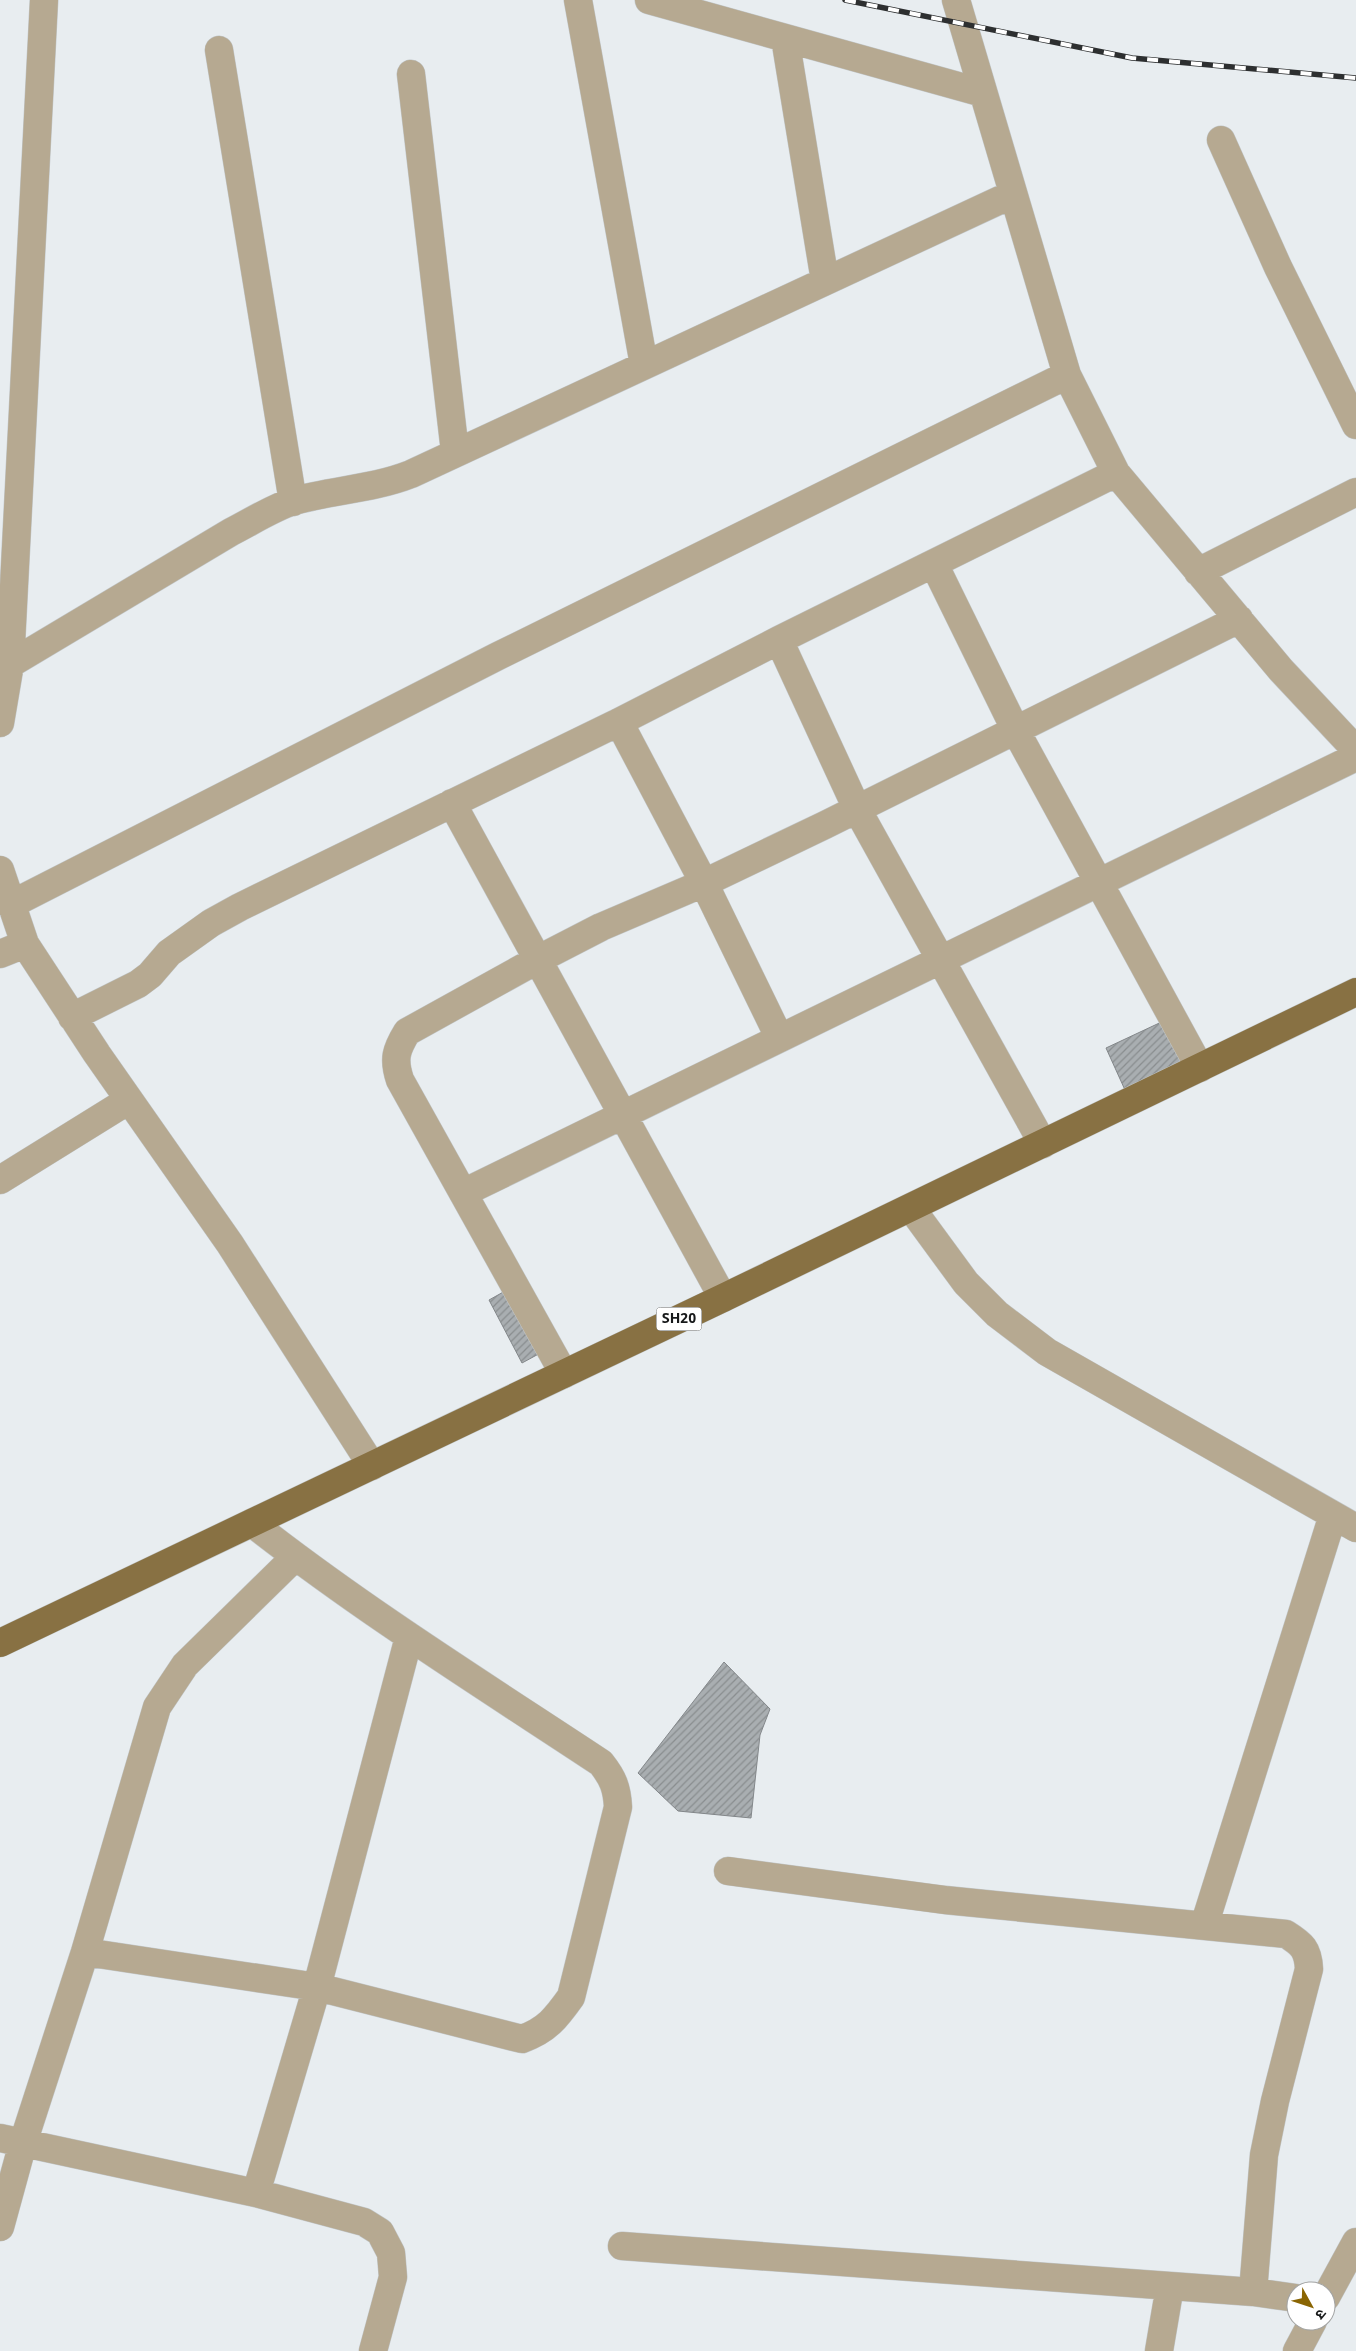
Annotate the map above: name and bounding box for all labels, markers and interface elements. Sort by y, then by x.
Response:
road number: SH20 [656,1308,702,1330]
north arrow [1286,2281,1336,2331]
text: उ [1309,2304,1330,2323]

